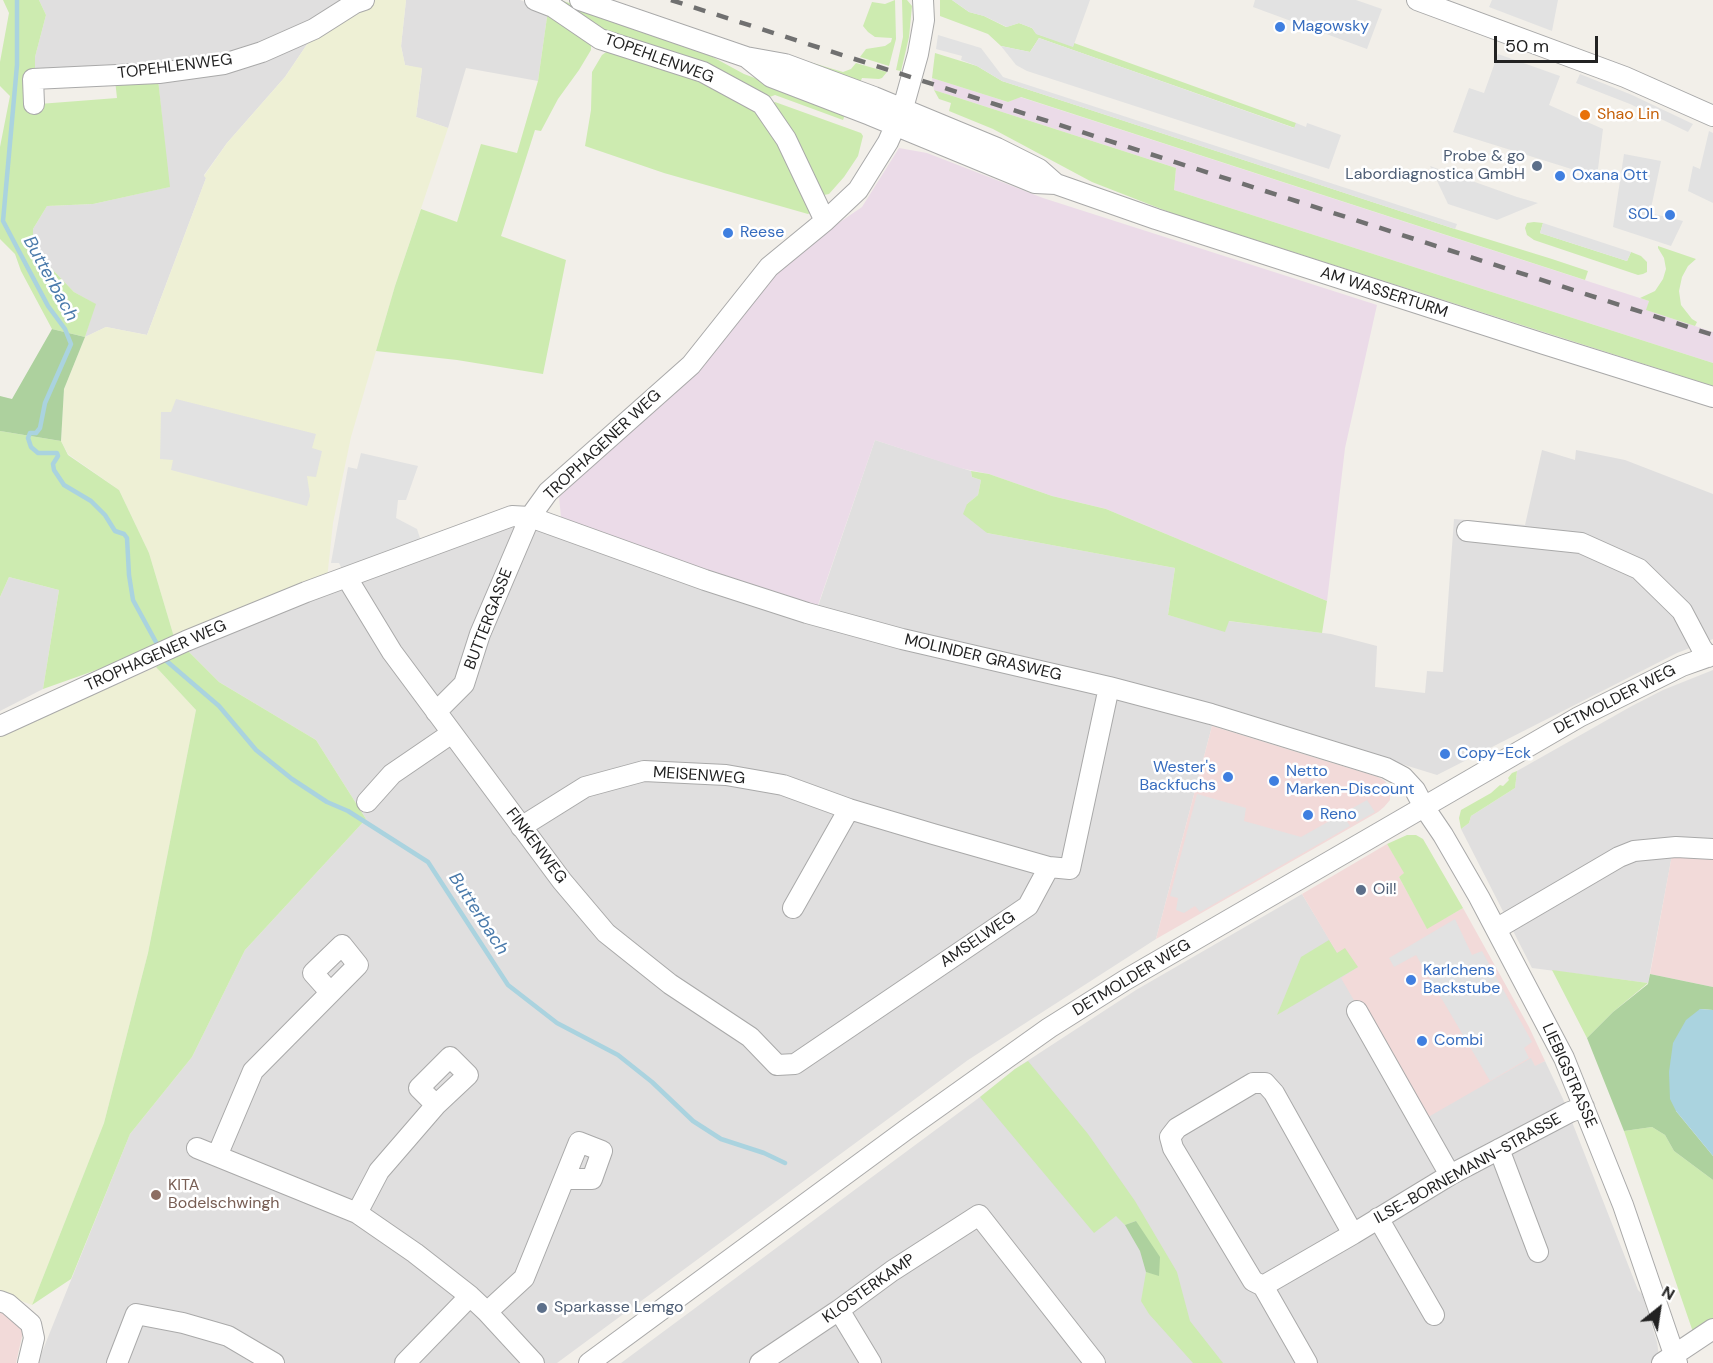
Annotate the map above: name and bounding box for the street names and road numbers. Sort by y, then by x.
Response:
street label: TOPEHLENWEG [602,30,716,88]
street label: TOPEHLENWEG [117,50,233,84]
street label: AM WASSERTURM [1318,263,1450,323]
street label: TROPHAGENER WEG [541,386,665,504]
street label: BUTTERGASSE [461,566,517,672]
street label: TROPHAGENER WEG [82,616,230,696]
street label: MOLINDER GRASWEG [903,631,1063,685]
street label: DETMOLDER WEG [1551,661,1679,739]
street label: MEISENWEG [652,763,746,789]
street label: FINKENWEG [501,805,571,887]
street label: AMSELWEG [937,908,1019,972]
street label: DETMOLDER WEG [1070,935,1194,1021]
street label: LIEBIGSTRASSE [1537,1021,1601,1131]
street label: ILSE-BORNEMANN-STRASSE [1371,1109,1565,1229]
street label: KLOSTERKAMP [819,1250,919,1328]

